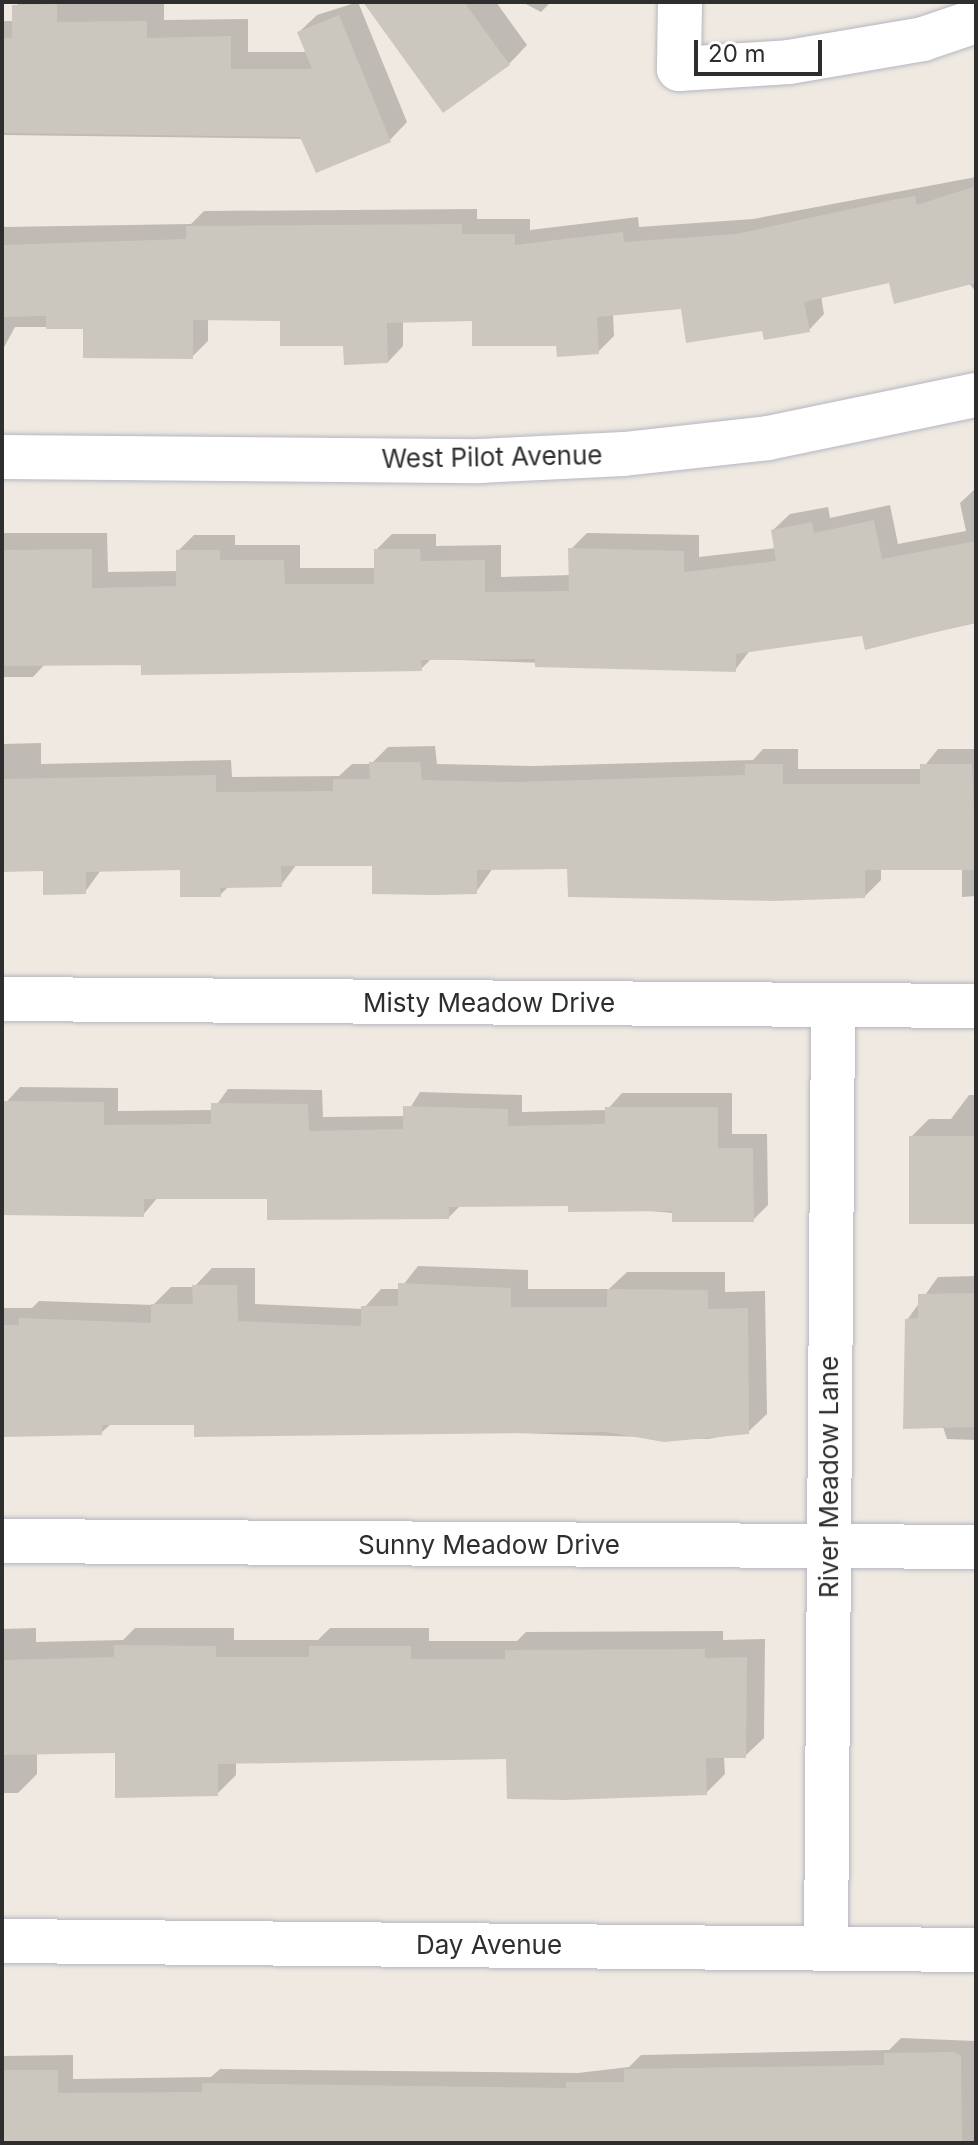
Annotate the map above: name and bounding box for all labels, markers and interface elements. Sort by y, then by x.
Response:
scale bar [698,24,826,74]
text: 20 m [708,39,766,68]
street label: West Pilot Avenue [381,439,603,475]
street label: Misty Meadow Drive [363,987,615,1019]
street label: River Meadow Lane [813,1356,845,1598]
street label: Sunny Meadow Drive [358,1529,620,1561]
street label: Day Avenue [416,1929,562,1961]

